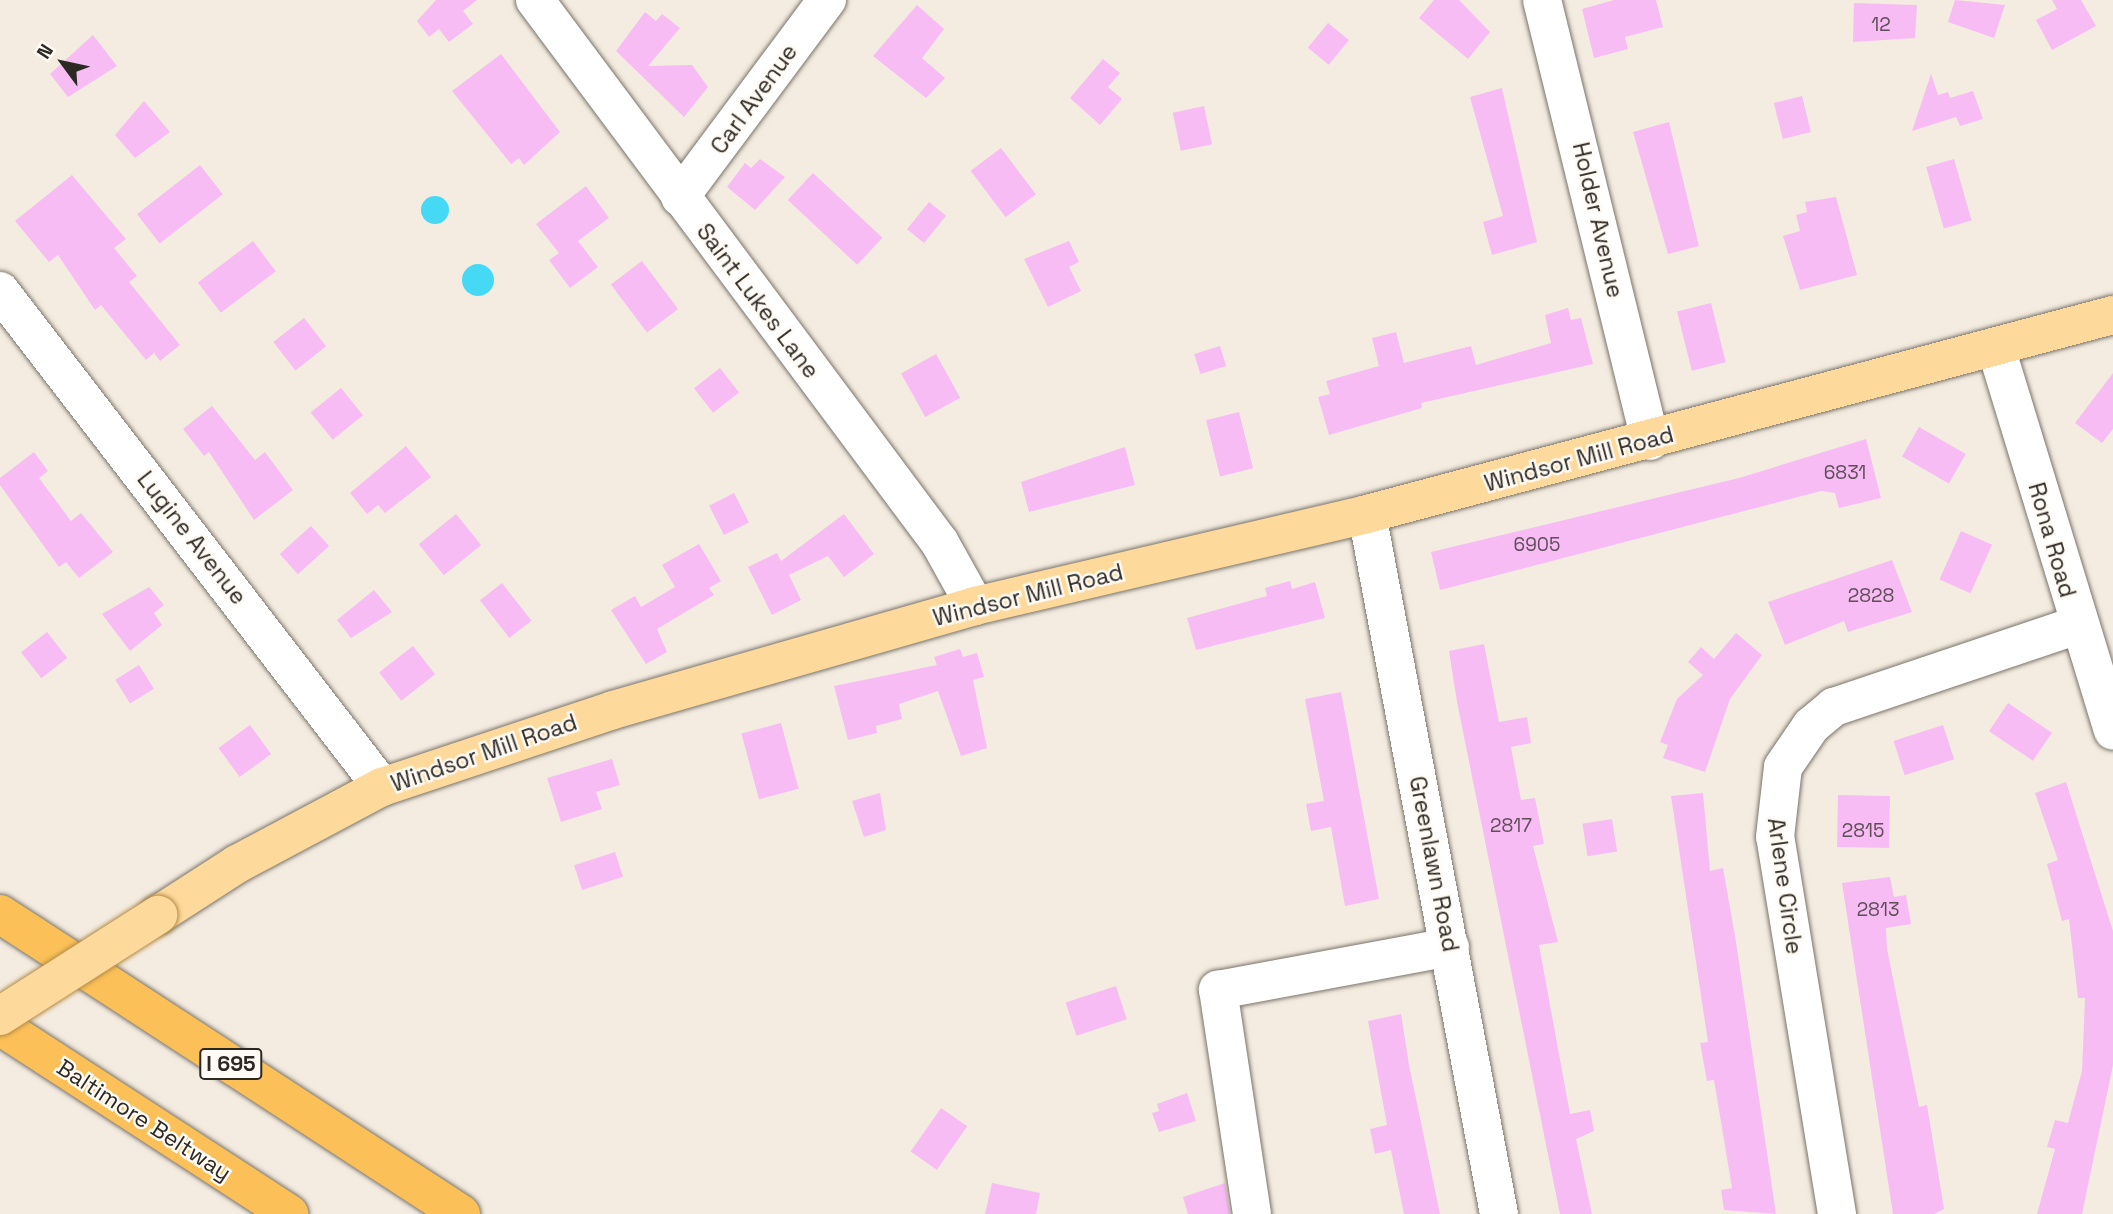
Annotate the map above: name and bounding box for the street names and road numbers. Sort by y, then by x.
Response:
street label: Carl Avenue [705,39,803,159]
street label: Holder Avenue [1567,139,1629,301]
street label: Saint Lukes Lane [691,218,825,384]
street label: Windsor Mill Road [1481,420,1677,498]
street label: Lugine Avenue [131,466,253,610]
street label: Rona Road [2022,479,2082,601]
street label: Windsor Mill Road [930,558,1126,632]
street label: Windsor Mill Road [387,708,581,798]
street label: Greenlawn Road [1403,774,1465,954]
street label: Arlene Circle [1762,816,1808,956]
road number: I 695 [198,1046,264,1082]
street label: Baltimore Beltway [52,1053,236,1187]

